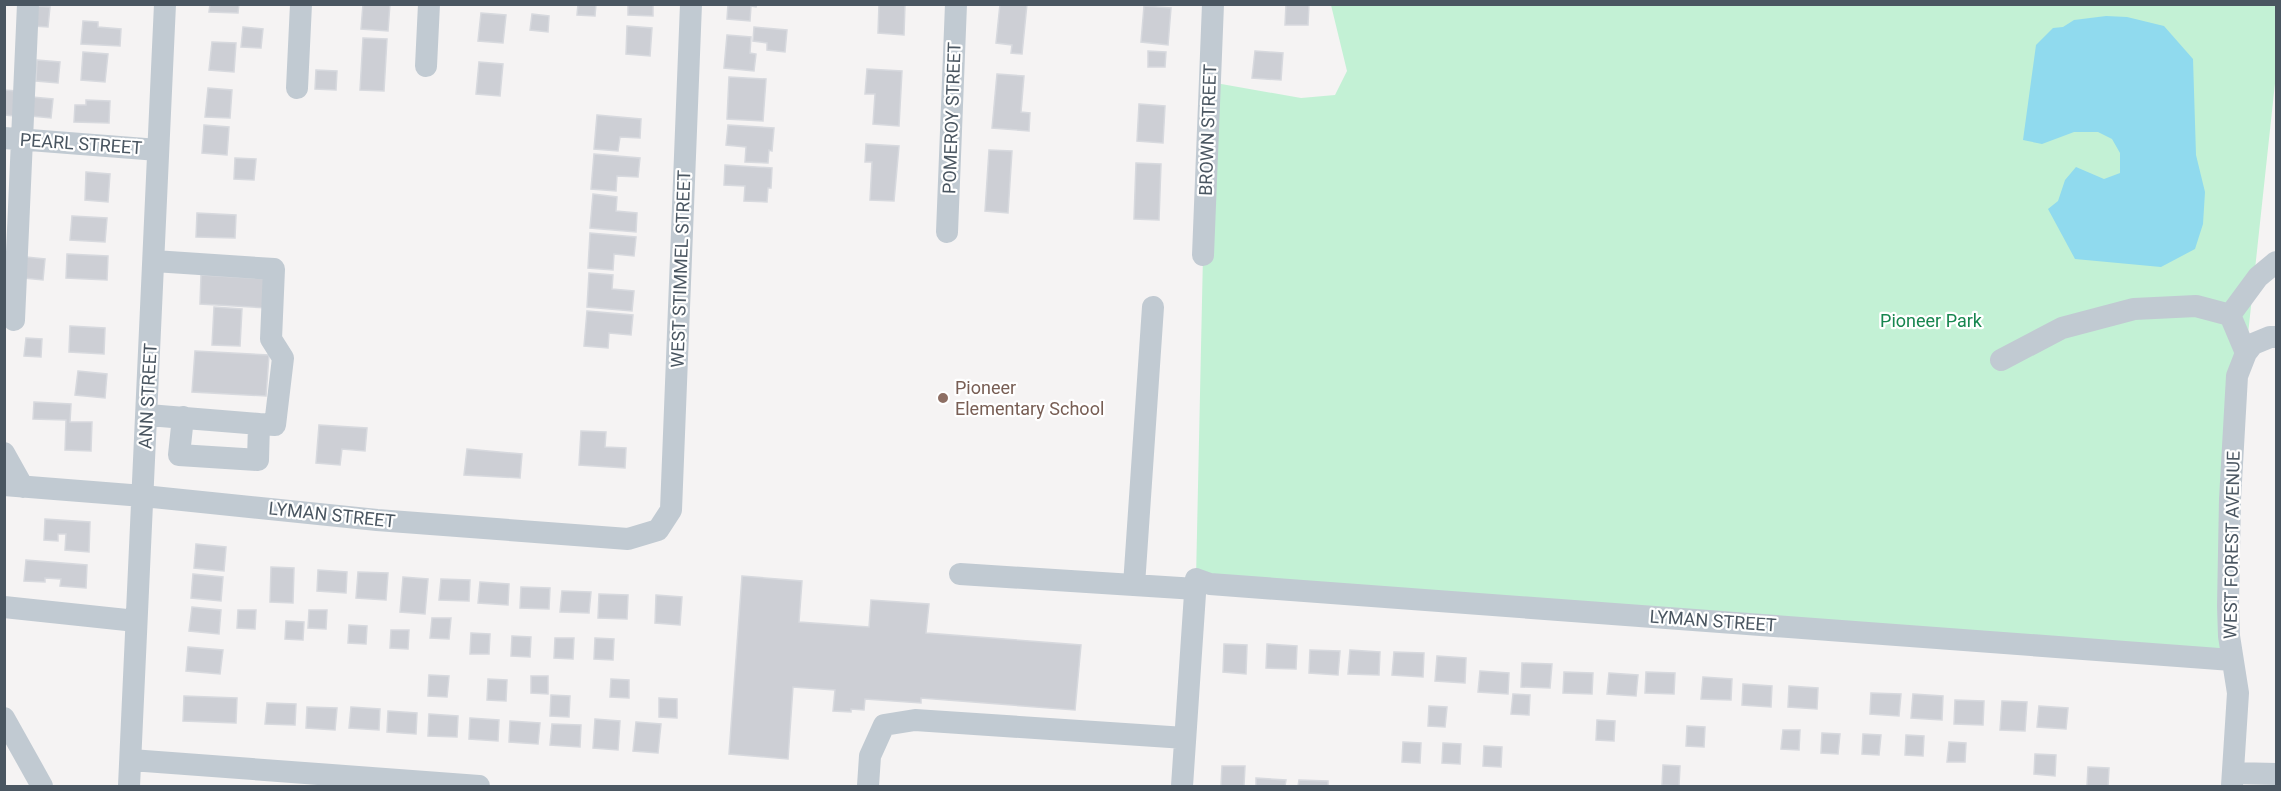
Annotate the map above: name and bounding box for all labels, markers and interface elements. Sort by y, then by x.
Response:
street label: POMEROY STREET [938,41,965,194]
street label: BROWN STREET [1195,63,1220,196]
street label: PEARL STREET [19,129,143,158]
street label: WEST STIMMEL STREET [667,170,694,368]
park label: Pioneer Park [1880,310,1983,331]
street label: ANN STREET [134,342,161,449]
place label: Pioneer Elementary School [955,377,1104,419]
marker: Pioneer Elementary School [936,391,950,405]
street label: WEST FOREST AVENUE [2219,451,2244,639]
street label: LYMAN STREET [268,497,397,532]
street label: LYMAN STREET [1649,606,1777,635]

